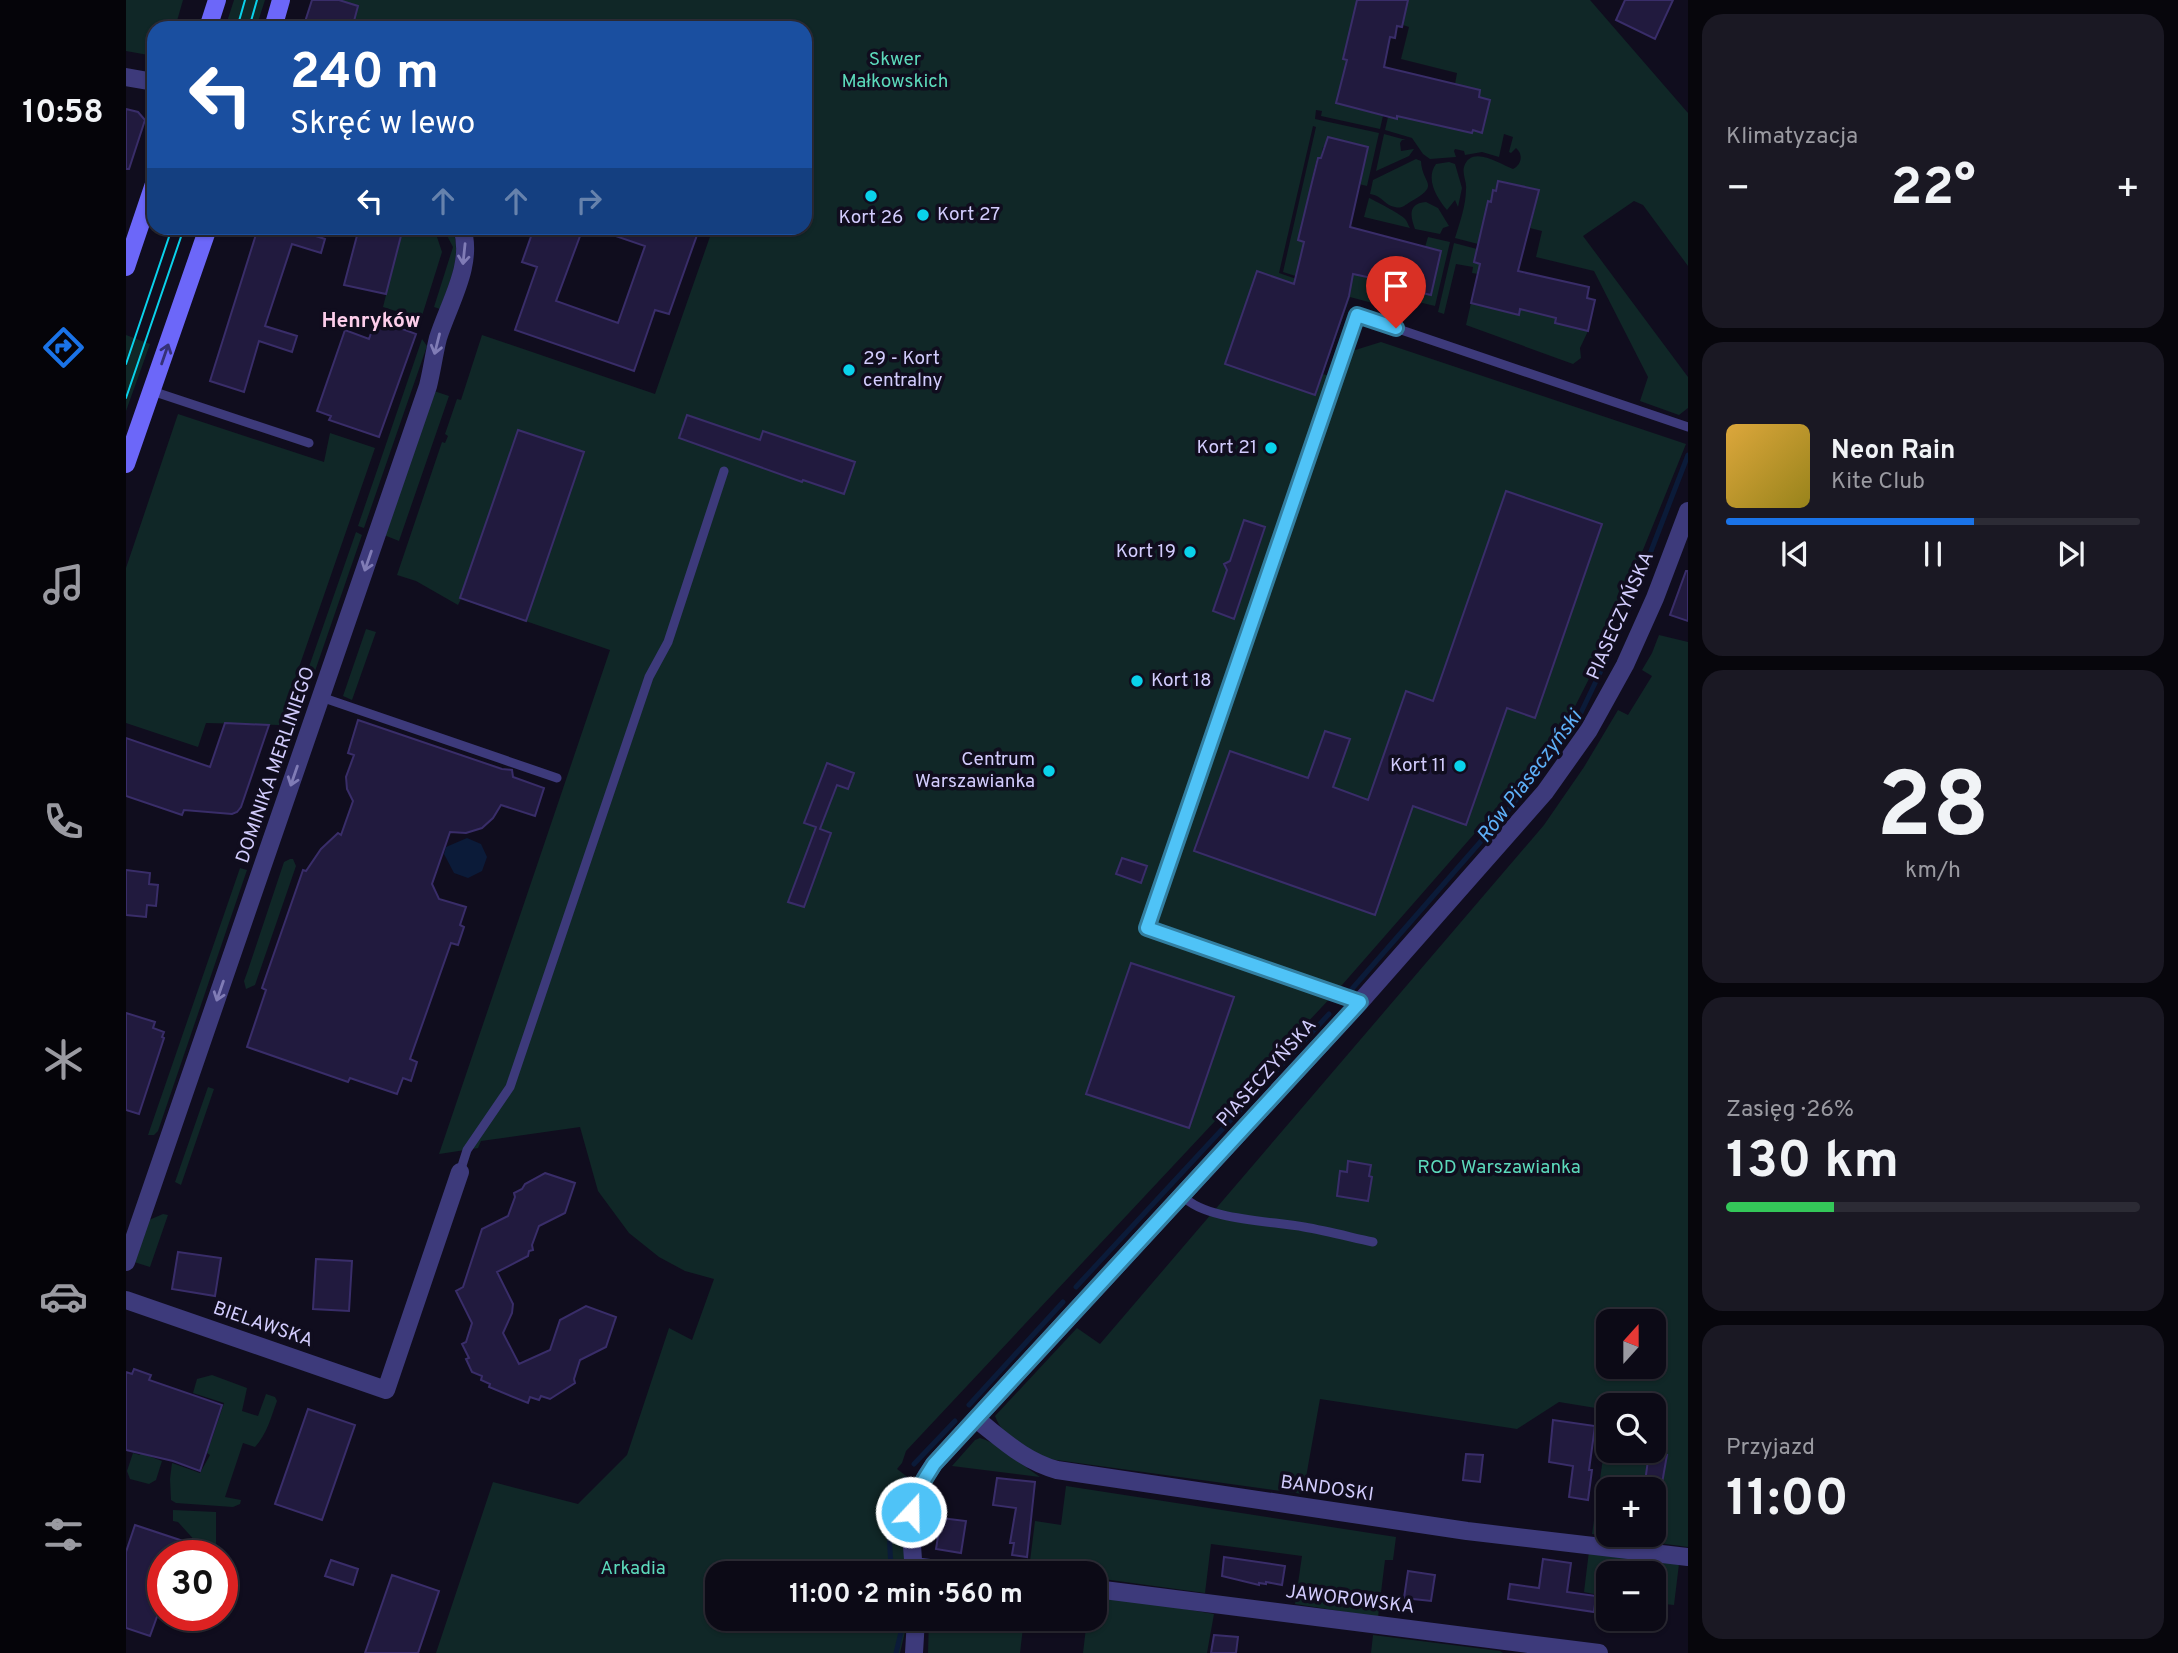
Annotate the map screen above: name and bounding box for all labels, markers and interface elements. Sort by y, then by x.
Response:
text: 240 m [290,44,439,106]
park label: Skwer Małkowskich [841,48,949,94]
icon: left [175,49,266,140]
text: 10:58 [22,94,104,134]
text: Skręć w lewo [290,105,475,145]
text: Klimatyzacja [1726,123,1858,152]
text: 22° [1890,157,1976,223]
text: − [1726,166,1751,215]
text: + [2115,166,2140,215]
icon: left [351,182,389,220]
icon: ahead [424,182,462,220]
icon: ahead [497,182,535,220]
icon: right [570,182,608,220]
marker: Kort 26 [863,188,879,204]
place label: Kort 27 [937,203,1000,227]
place label: Kort 26 [839,206,903,230]
marker: Kort 27 [915,207,931,223]
one-way arrow [457,242,470,264]
pin [1366,256,1426,328]
icon: arrive [1377,267,1415,305]
district label: Henryków [321,308,421,335]
icon: directions [39,323,88,372]
one-way arrow [430,333,443,355]
one-way arrow [159,343,172,365]
place label: 29 - Kort centralny [863,347,943,393]
marker: 29 - Kort centralny [841,362,857,378]
text: Neon Rain [1831,435,1956,468]
place label: Kort 21 [1196,436,1257,460]
marker: Kort 21 [1263,440,1279,456]
text: Kite Club [1831,468,1925,497]
icon: previous [1776,535,1814,573]
icon: pause [1914,535,1952,573]
icon: next [2052,535,2090,573]
place label: Kort 19 [1116,540,1176,564]
marker: Kort 19 [1182,544,1198,560]
street label: PIASECZYŃSKA [1581,548,1660,684]
one-way arrow [361,550,374,572]
icon: music [39,560,88,609]
street label: DOMINIKA MERLINIEGO [231,664,321,866]
place label: Kort 18 [1151,669,1212,693]
marker: Kort 18 [1129,673,1145,689]
water label: Rów Piaseczyński [1471,704,1590,849]
place label: Centrum Warszawianka [915,748,1035,794]
place label: Kort 11 [1390,754,1446,778]
text: 28 [1877,754,1989,869]
marker: Kort 11 [1452,758,1468,774]
marker: Centrum Warszawianka [1041,763,1057,779]
one-way arrow [287,765,299,787]
icon: phone [39,797,88,846]
text: km/h [1905,857,1961,886]
one-way arrow [213,980,225,1002]
street label: PIASECZYŃSKA [1211,1013,1322,1132]
icon: climate [39,1035,88,1084]
text: Zasięg · 26% [1726,1096,1854,1125]
text: 130 km [1726,1130,1899,1196]
park label: ROD Warszawianka [1417,1156,1581,1180]
icon: car [39,1272,88,1321]
street label: BIELAWSKA [210,1297,316,1353]
north arrow [1596,1309,1666,1379]
map controls [1596,1309,1666,1631]
button: search [1596,1393,1666,1463]
text: Przyjazd [1726,1434,1815,1463]
text: 11:00 [1726,1468,1849,1534]
street label: BANDOSKI [1279,1471,1375,1507]
position arrow [874,1475,948,1549]
button: + [1596,1477,1666,1547]
icon: filters [39,1510,88,1559]
speed limit sign: 30 [147,1540,238,1631]
park label: Arkadia [600,1557,666,1581]
button: − [1596,1561,1666,1631]
text: 11:00 · 2 min · 560 m [789,1579,1023,1612]
street label: JAWOROWSKA [1284,1580,1416,1620]

